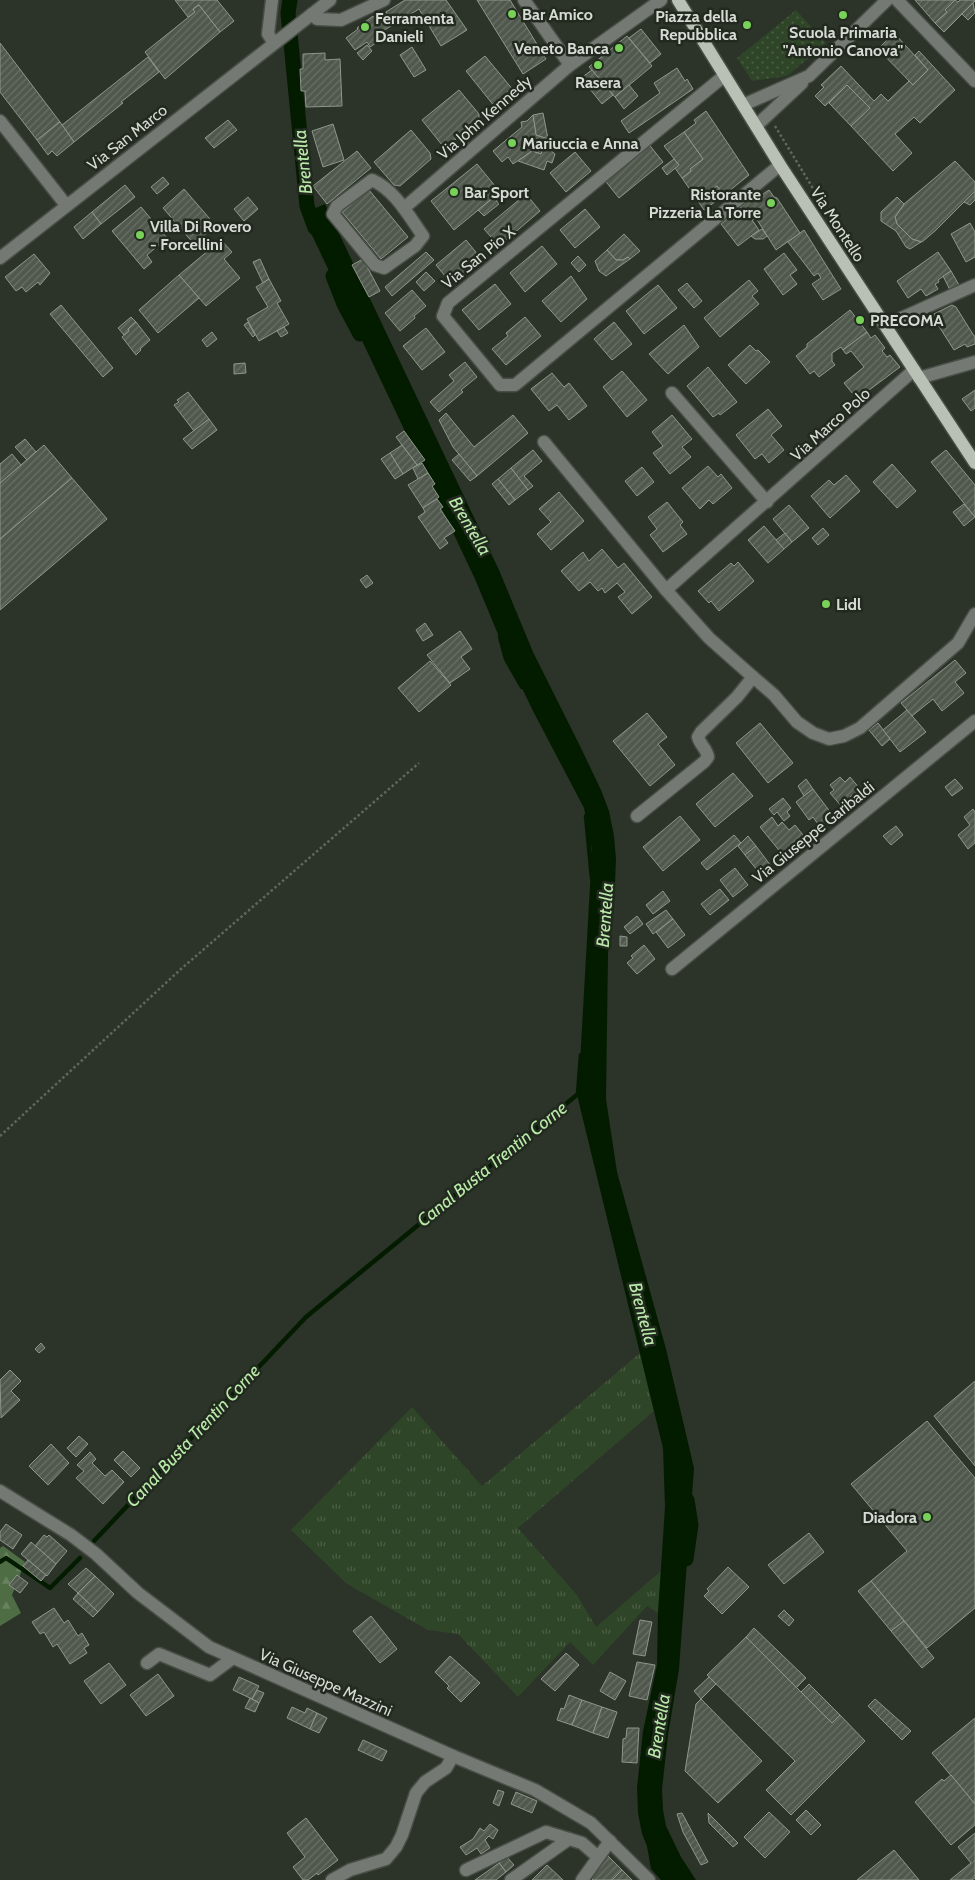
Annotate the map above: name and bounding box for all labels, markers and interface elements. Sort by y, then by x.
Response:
place label: Bar Amico [522,5,593,24]
place label: Piazza della Repubblica [655,7,737,44]
marker: Bar Amico [506,8,518,20]
place label: Ferramenta Danieli [375,9,454,46]
marker: Scuola Primaria "Antonio Canova" [837,9,849,21]
marker: Piazza della Repubblica [741,19,753,31]
marker: Ferramenta Danieli [359,21,371,33]
place label: Scuola Primaria "Antonio Canova" [783,23,904,60]
place label: Veneto Banca [514,39,609,58]
marker: Veneto Banca [613,42,625,54]
marker: Rasera [592,59,604,71]
street label: Via John Kennedy [433,71,535,164]
place label: Rasera [575,73,621,92]
street label: Via San Marco [84,100,171,174]
water label: Brentella [289,129,317,195]
place label: Mariuccia e Anna [522,134,639,153]
marker: Mariuccia e Anna [506,137,518,149]
place label: Bar Sport [464,183,530,202]
street label: Via Montello [806,183,869,265]
place label: Ristorante Pizzeria La Torre [649,185,761,222]
marker: Bar Sport [448,186,460,198]
marker: Ristorante Pizzeria La Torre [765,197,777,209]
place label: Villa Di Rovero - Forcellini [150,217,251,254]
street label: Via San Pio X [438,222,519,293]
marker: Villa Di Rovero - Forcellini [134,229,146,241]
place label: PRECOMA [870,311,944,330]
marker: PRECOMA [854,314,866,326]
street label: Via Marco Polo [787,384,874,465]
water label: Brentella [444,493,496,559]
place label: Lidl [836,595,861,614]
marker: Lidl [820,598,832,610]
street label: Via Giuseppe Garibaldi [749,777,878,887]
water label: Brentella [592,882,618,948]
water label: Canal Busta Trentin Corne [413,1097,571,1231]
water label: Brentella [624,1280,662,1348]
water label: Canal Busta Trentin Corne [121,1360,265,1512]
place label: Diadora [862,1508,917,1527]
marker: Diadora [921,1511,933,1523]
street label: Via Giuseppe Mazzini [256,1645,395,1720]
water label: Brentella [643,1692,675,1760]

